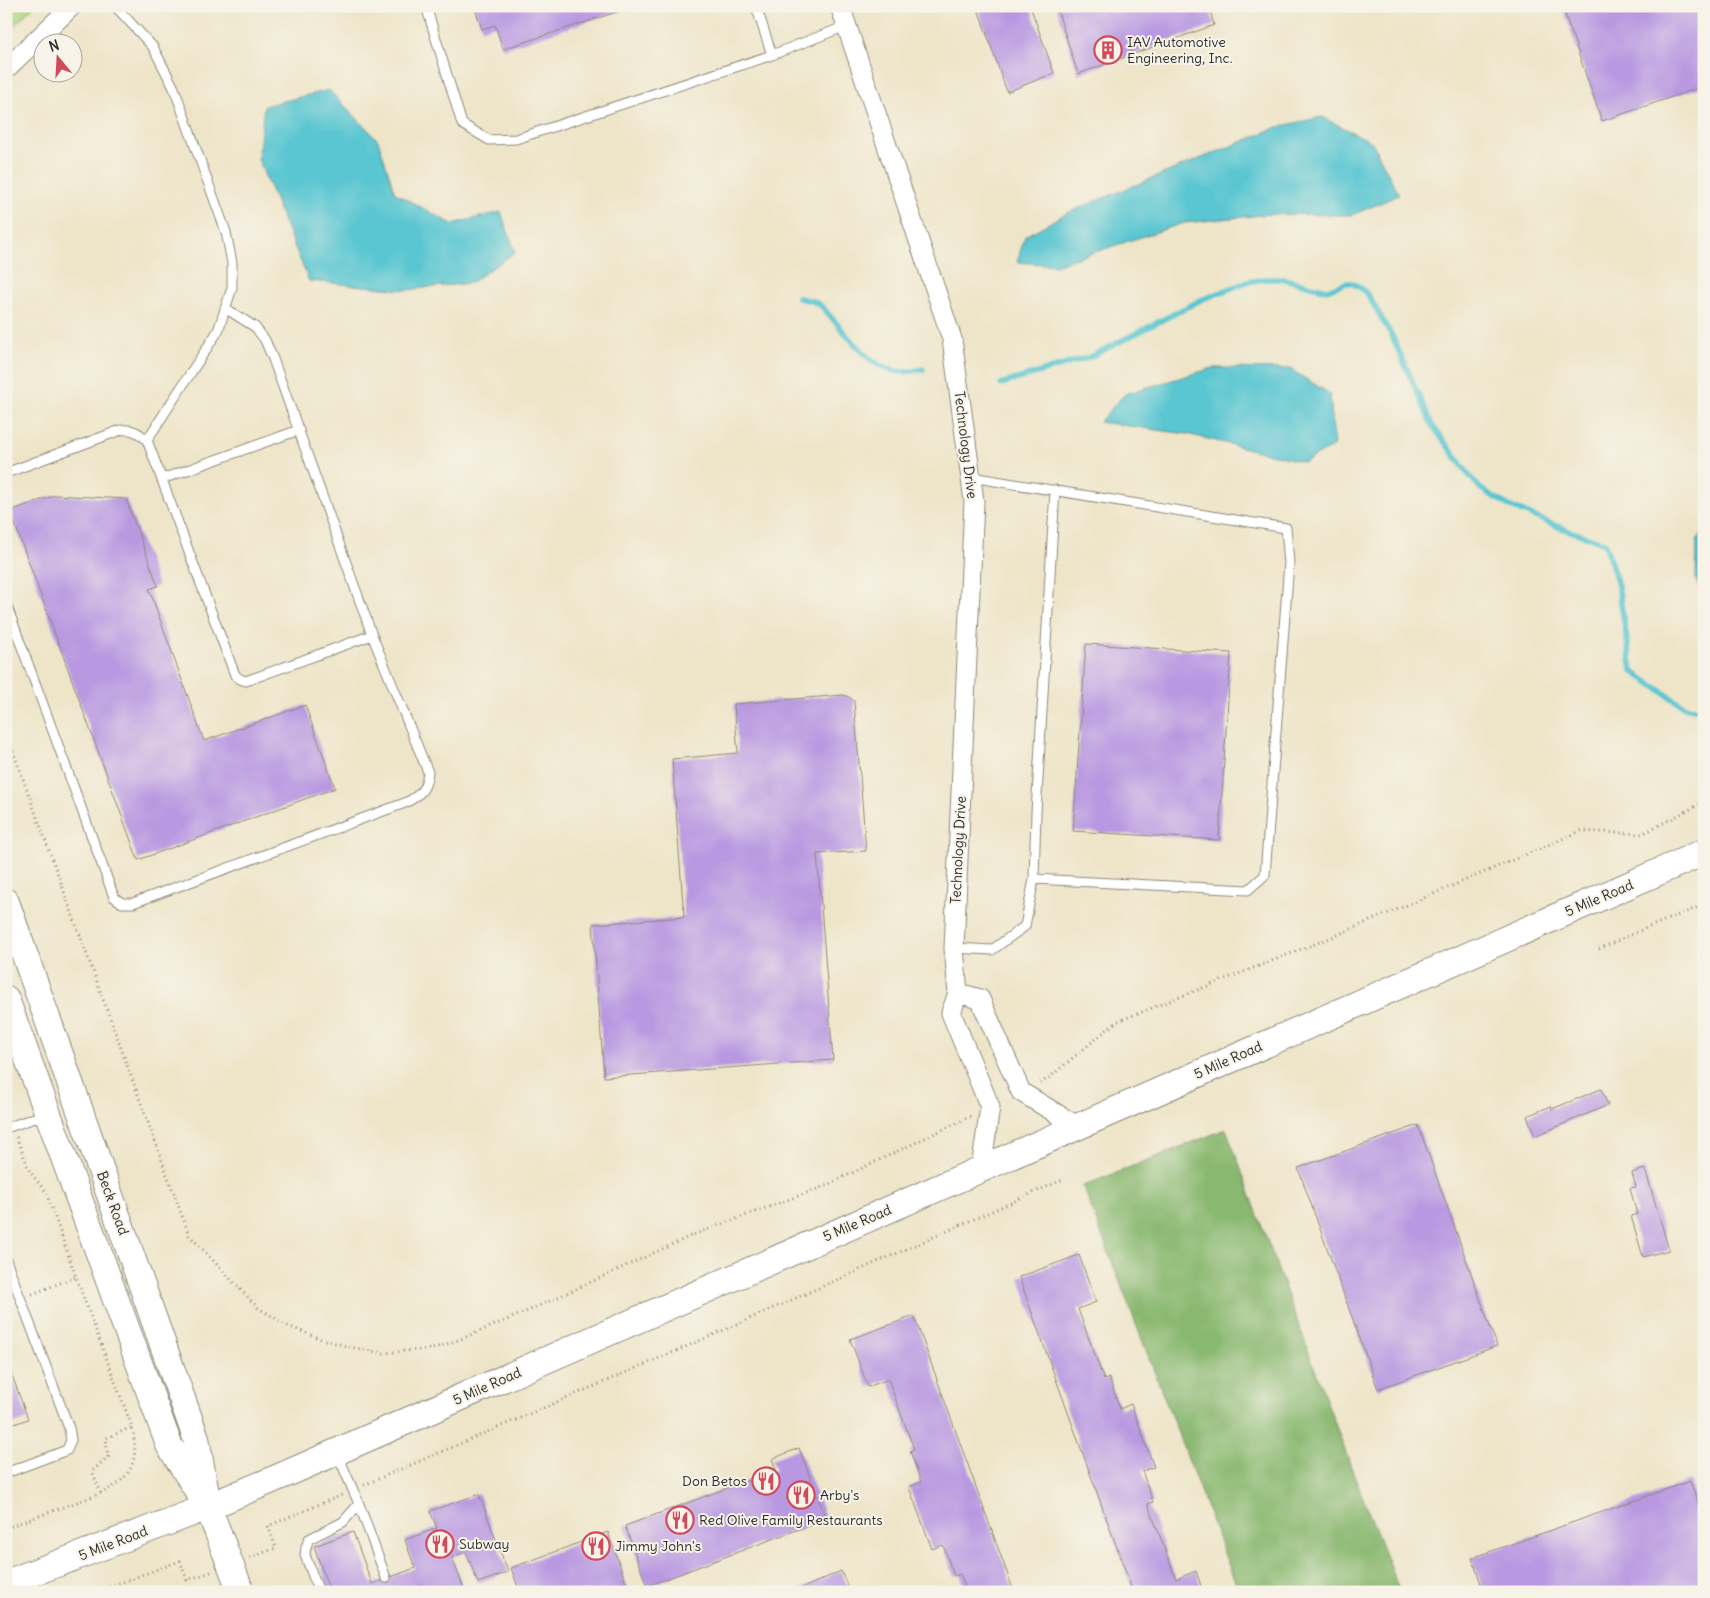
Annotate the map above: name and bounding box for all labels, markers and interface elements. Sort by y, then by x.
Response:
north arrow [32,32,82,82]
place label: IAV Automotive Engineering, Inc. [1127,33,1233,67]
building icon: IAV Automotive Engineering, Inc. [1093,35,1123,65]
text: N [47,36,61,56]
street label: Technology Drive [950,390,982,500]
street label: Technology Drive [946,795,970,905]
street label: 5 Mile Road [1562,876,1636,920]
street label: 5 Mile Road [1191,1037,1265,1083]
street label: Beck Road [93,1168,133,1238]
street label: 5 Mile Road [820,1201,894,1245]
street label: 5 Mile Road [450,1363,524,1409]
restaurant icon: Don Betos [751,1466,781,1496]
place label: Don Betos [682,1472,747,1490]
restaurant icon: Arby's [786,1480,816,1510]
place label: Arby's [820,1486,859,1504]
restaurant icon: Red Olive Family Restaurants [665,1505,695,1535]
place label: Red Olive Family Restaurants [699,1511,883,1529]
street label: 5 Mile Road [76,1522,150,1564]
restaurant icon: Subway [425,1529,455,1559]
restaurant icon: Jimmy John's [581,1531,611,1561]
place label: Subway [459,1535,510,1553]
place label: Jimmy John's [615,1537,701,1555]

